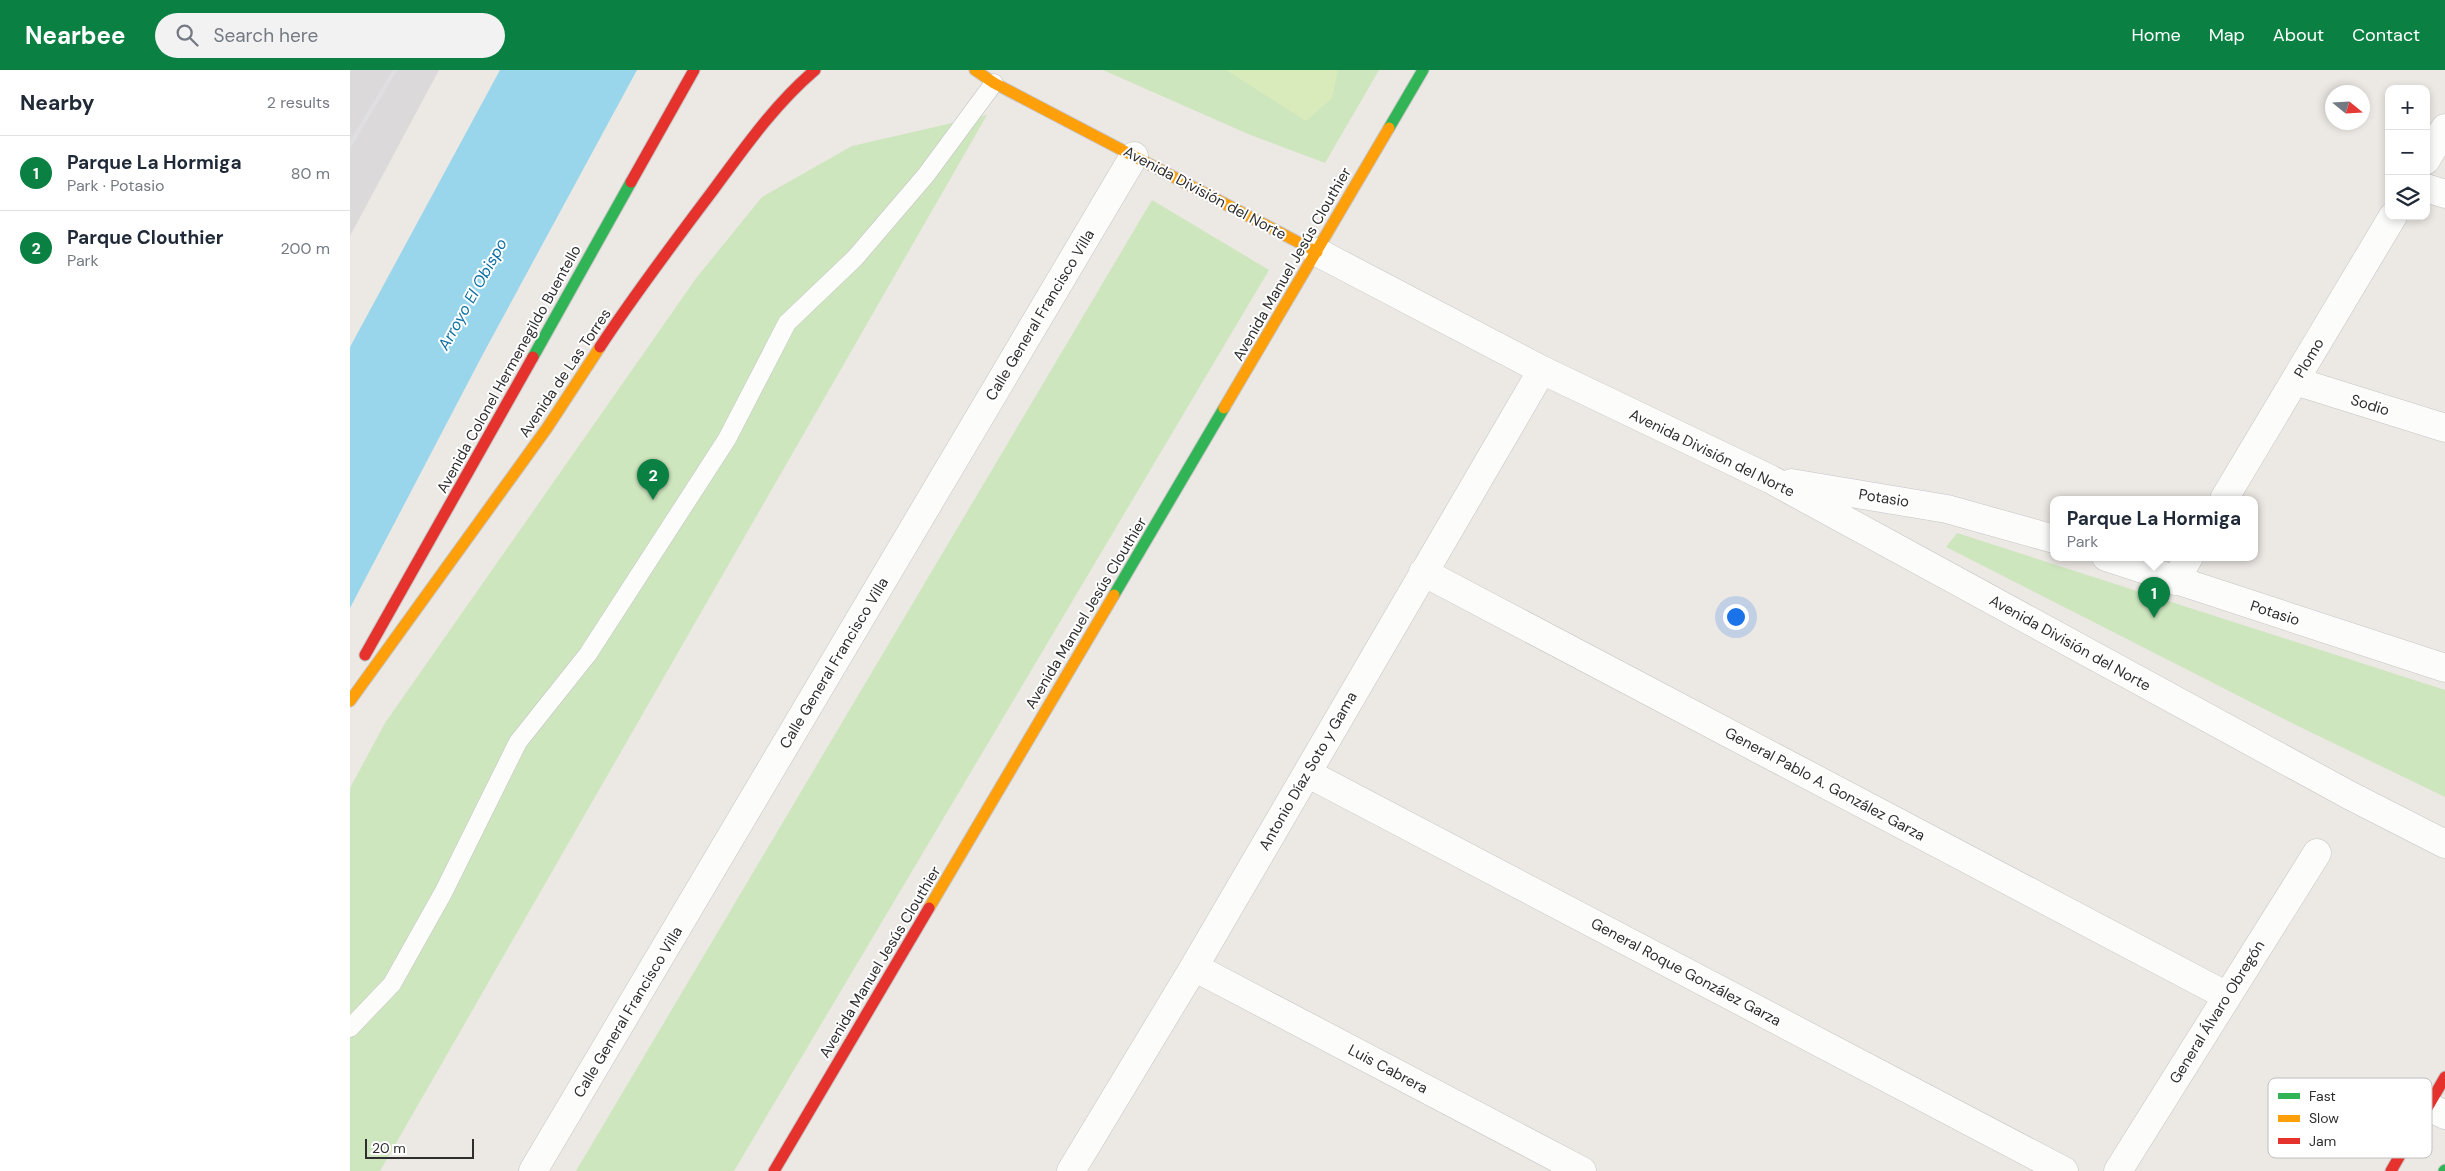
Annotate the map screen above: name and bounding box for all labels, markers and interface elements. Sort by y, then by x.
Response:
search box [155,13,505,58]
text: Nearbee [25,20,125,51]
icon: search [173,21,201,49]
text: Search here [213,23,318,48]
text: Home [2131,23,2181,47]
text: Map [2209,23,2245,47]
text: About [2273,23,2324,47]
text: Contact [2352,23,2420,47]
north arrow [2325,85,2370,130]
map controls [2385,85,2430,220]
button: + [2385,85,2430,130]
text: Nearby [20,89,94,117]
text: 2 results [267,92,330,113]
button: − [2385,130,2430,175]
street label: Avenida División del Norte [1120,142,1290,244]
text: Parque La Hormiga [67,150,242,175]
text: 1 [33,163,39,184]
text: 80 m [291,163,330,184]
street label: Avenida Manuel Jesús Clouthier [1228,163,1356,364]
text: Park · Potasio [67,175,165,196]
button: layers [2385,175,2430,220]
text: Parque Clouthier [67,225,224,250]
street label: Calle General Francisco Villa [981,226,1099,404]
water label: Arroyo El Obispo [433,235,512,355]
text: 2 [31,238,41,259]
text: 200 m [281,238,330,259]
street label: Avenida Colonel Hermenegildo Buentello [432,241,586,497]
text: Park [67,250,99,271]
street label: Avenida de Las Torres [514,305,616,441]
street label: Plomo [2289,334,2329,382]
street label: Sodio [2348,390,2392,420]
street label: Avenida División del Norte [1626,404,1798,502]
pin: 2 [637,459,669,500]
street label: Potasio [1857,484,1911,512]
popup [2050,496,2258,561]
text: Parque La Hormiga [2067,506,2241,531]
street label: Avenida Manuel Jesús Clouthier [1021,513,1152,713]
text: Park [2067,531,2098,552]
street label: Calle General Francisco Villa [775,574,893,752]
pin: 1 [2138,577,2170,618]
street label: Avenida División del Norte [1986,590,2154,696]
street label: Potasio [2248,596,2302,630]
your location [1723,604,1749,630]
street label: Antonio Díaz Soto y Gama [1254,688,1362,854]
street label: General Pablo A. González Garza [1721,723,1929,845]
street label: Avenida Manuel Jesús Clouthier [815,862,946,1062]
street label: General Roque González Garza [1587,913,1785,1031]
street label: Calle General Francisco Villa [569,923,687,1101]
street label: General Álvaro Obregón [2165,937,2269,1087]
street label: Luis Cabrera [1345,1040,1431,1098]
legend [2268,1078,2432,1158]
text: Fast [2309,1087,2336,1105]
text: Slow [2309,1109,2339,1127]
text: Jam [2309,1132,2336,1150]
scale bar [365,1136,474,1159]
text: 20 m [372,1139,406,1157]

